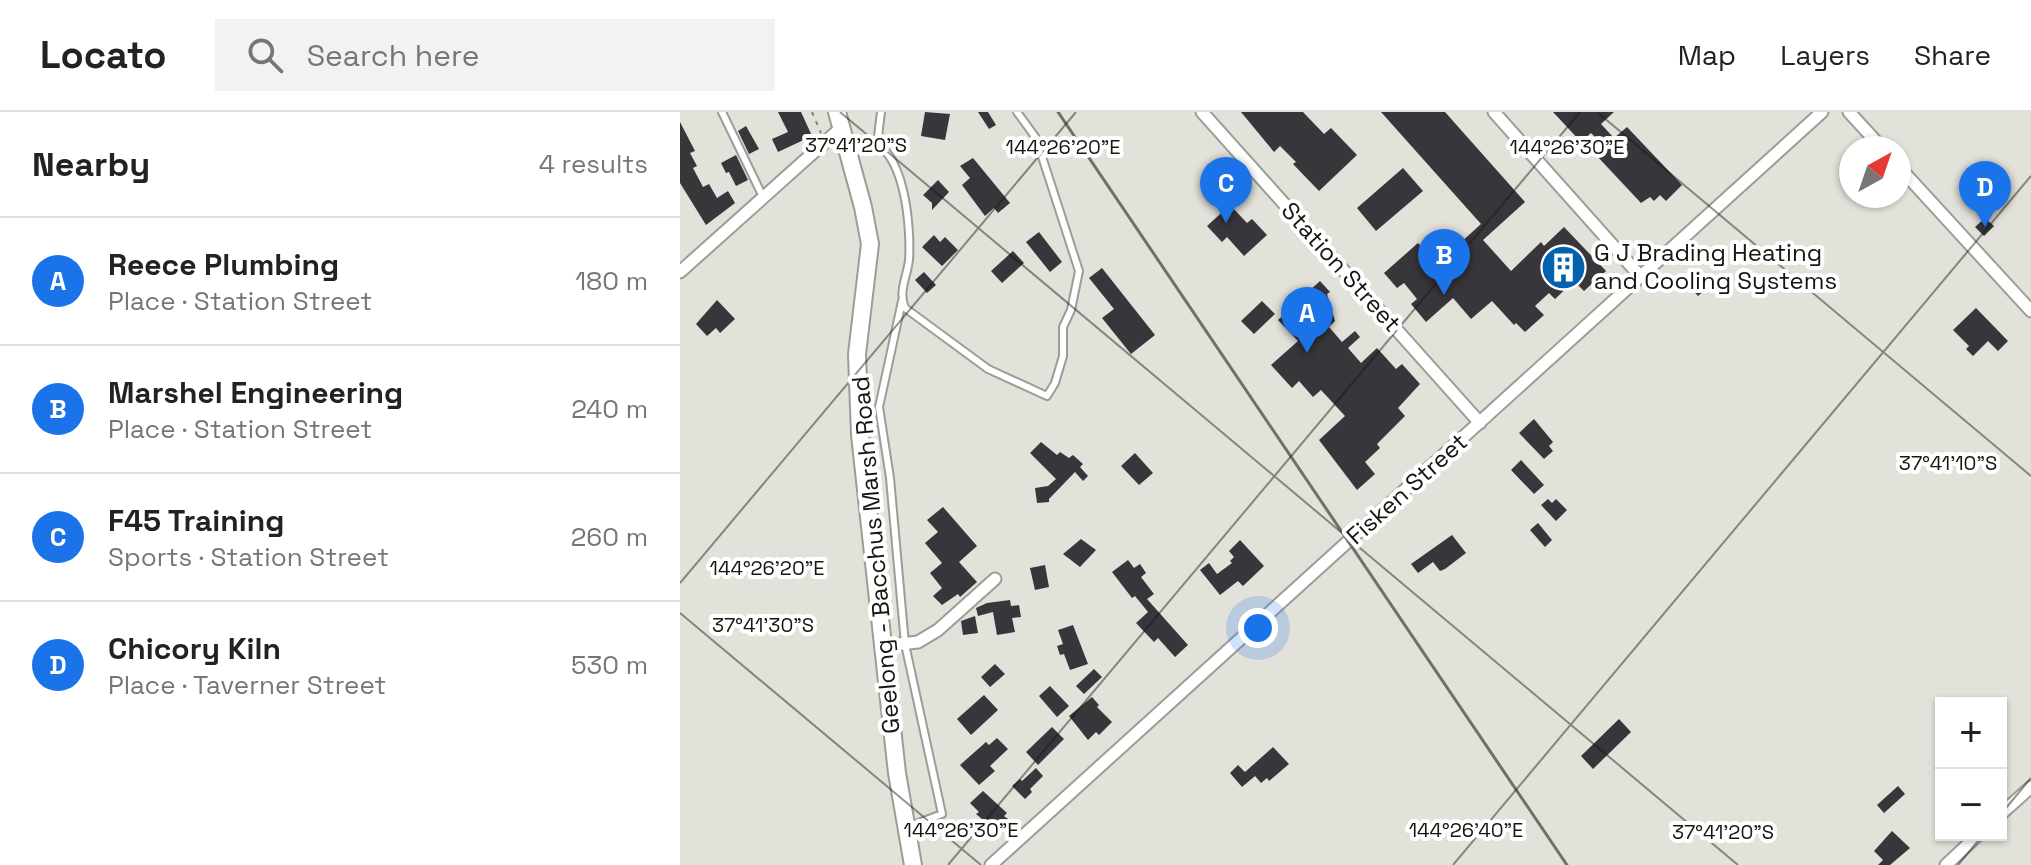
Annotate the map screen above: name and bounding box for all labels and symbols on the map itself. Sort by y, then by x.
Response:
text: 37°41'20"S [805,132,907,158]
text: 144°26'20"E [1006,134,1120,160]
text: 144°26'30"E [1510,134,1624,160]
north arrow [1839,136,1911,208]
pin: C [1200,157,1252,223]
pin: D [1959,161,2011,227]
street label: Station Street [1275,195,1408,338]
pin: B [1418,229,1470,295]
place label: G J Brading Heating and Cooling Systems [1594,237,1837,296]
building icon: G J Brading Heating and Cooling Systems [1539,243,1587,291]
pin: A [1281,287,1333,353]
street label: Geelong - Bacchus Marsh Road [844,375,907,735]
street label: Fisken Street [1340,426,1474,551]
text: 37°41'10"S [1899,450,1997,476]
text: 144°26'20"E [710,555,824,581]
your location [1238,608,1278,648]
text: 37°41'30"S [712,612,814,638]
text: 144°26'30"E [904,817,1018,843]
text: 144°26'40"E [1409,817,1523,843]
text: 37°41'20"S [1672,819,1774,845]

